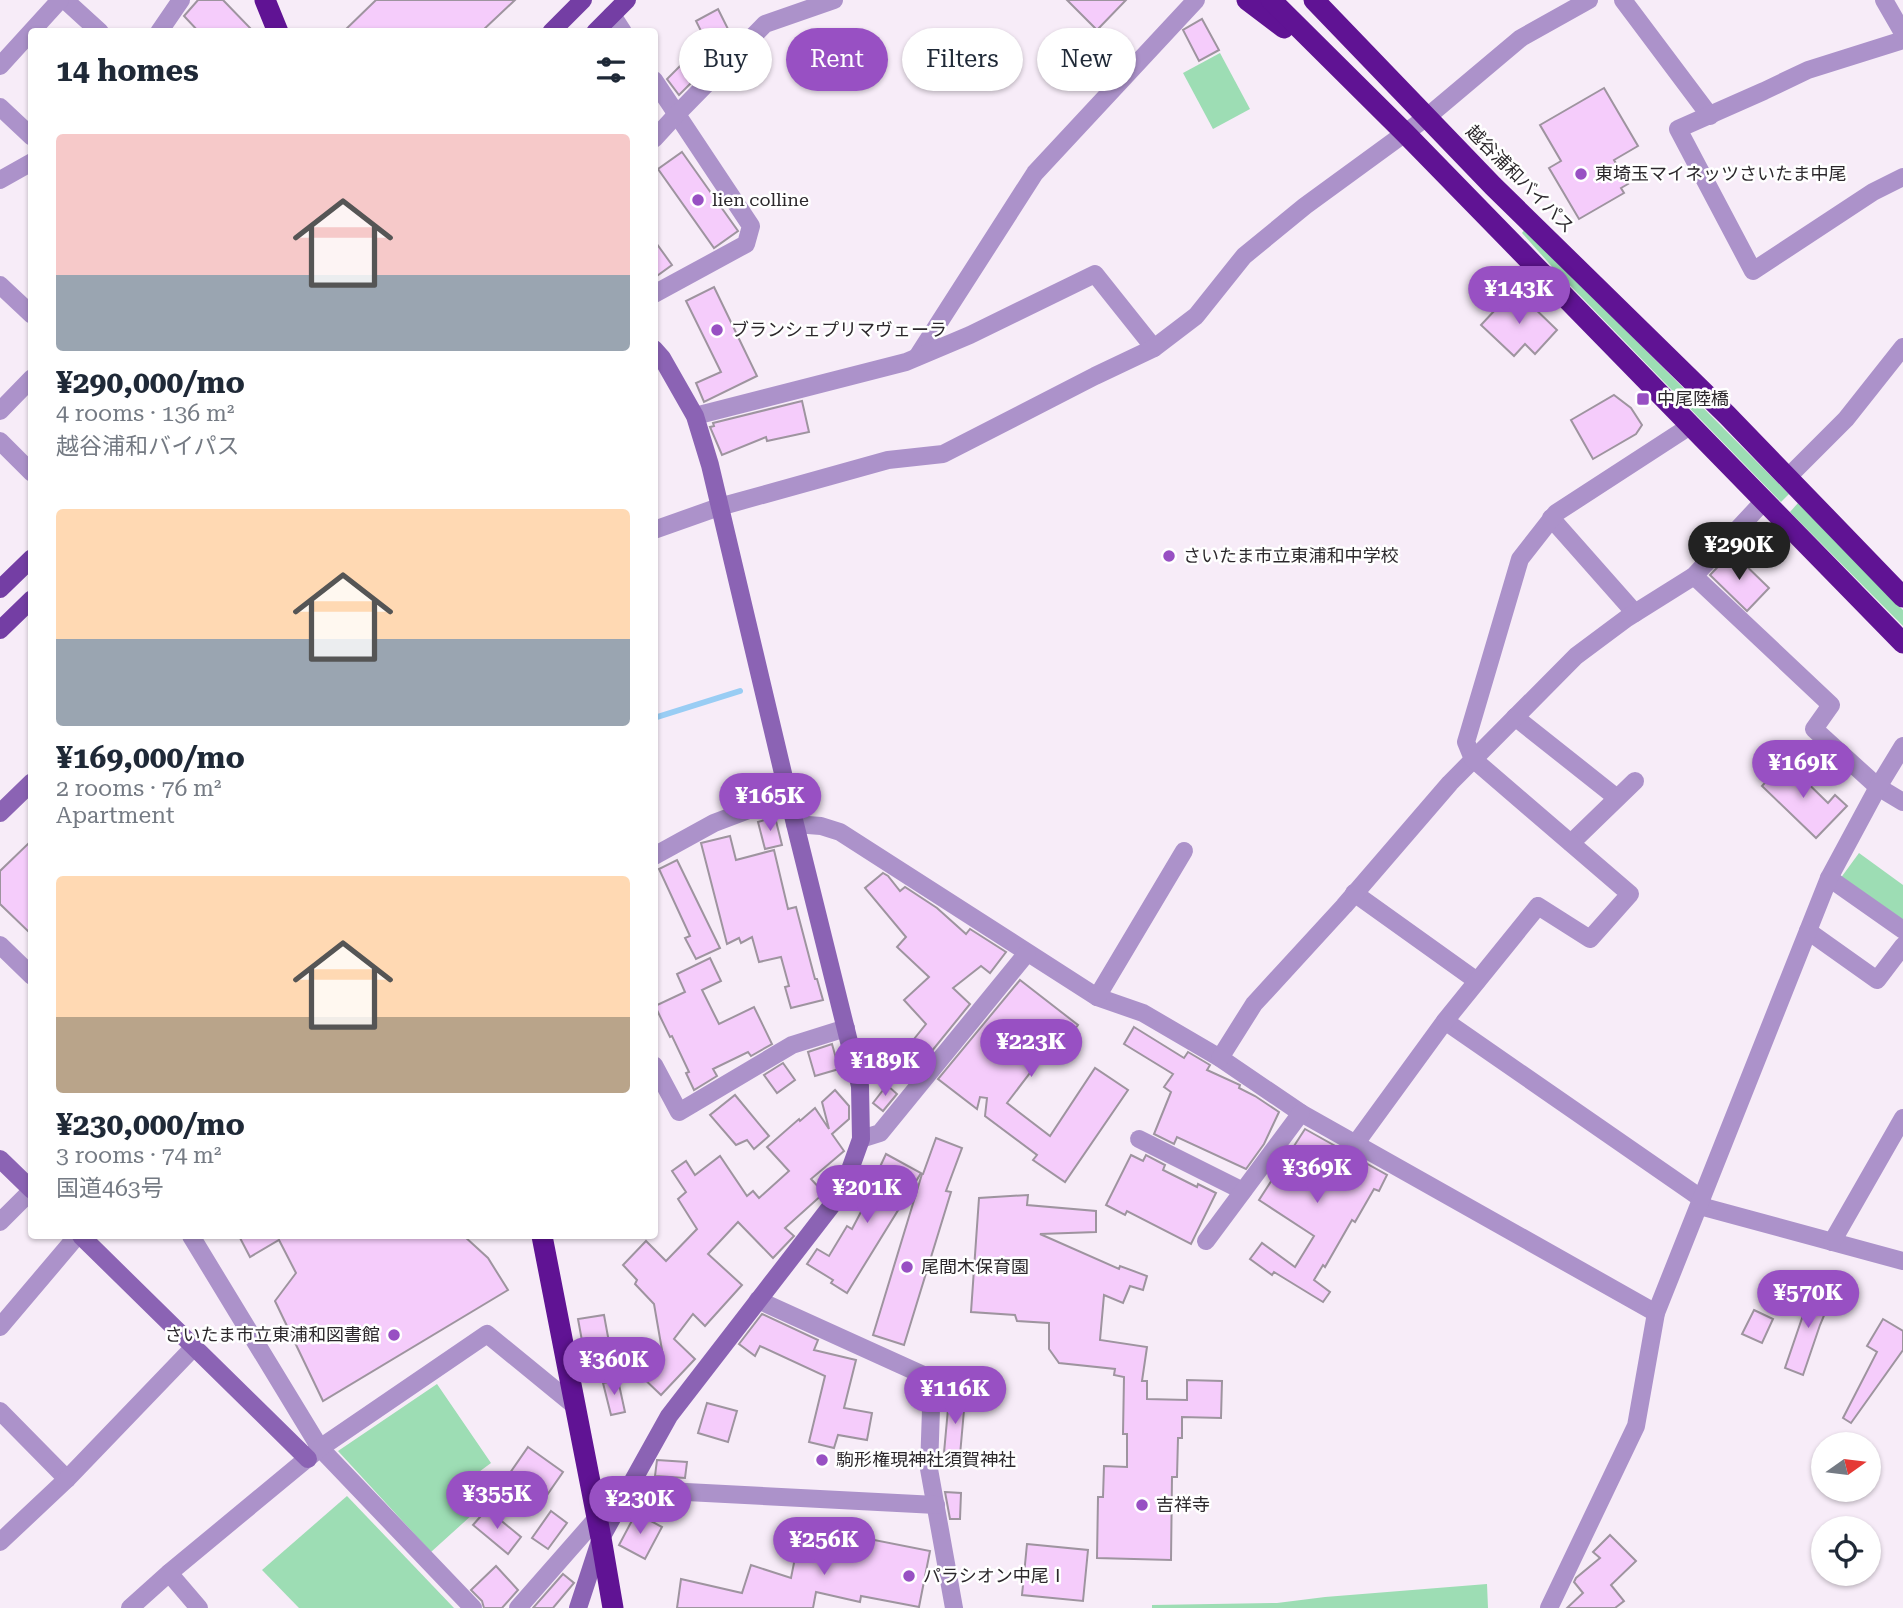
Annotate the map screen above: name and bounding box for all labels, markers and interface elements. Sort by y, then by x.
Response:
chip: Buy [679,28,772,91]
chip: Rent [786,28,888,91]
chip: Filters [902,28,1023,91]
chip: New [1037,28,1136,91]
icon: filters [592,51,630,89]
text: 14 homes [56,53,199,88]
street label: 越谷浦和バイパス [1462,120,1579,237]
place label: 東埼玉マイネッツさいたま中尾 [1595,163,1846,184]
marker: 東埼玉マイネッツさいたま中尾 [1573,166,1589,182]
icon: home [280,180,406,306]
place label: lien colline [712,189,809,210]
marker: lien colline [690,192,706,208]
pin: ¥143K [1470,266,1568,326]
text: ¥143K [1484,275,1554,302]
place label: ブランシェプリマヴェーラ [731,319,947,340]
marker: ブランシェプリマヴェーラ [709,322,725,338]
text: ¥290,000/mo [56,365,245,400]
place label: 中尾陸橋 [1657,388,1729,409]
marker: 中尾陸橋 [1635,391,1651,407]
text: 4 rooms · 136 m² [56,400,234,427]
text: 越谷浦和バイパス [56,433,240,460]
pin: ¥290K [1690,522,1788,582]
text: ¥290K [1704,531,1774,558]
place label: さいたま市立東浦和中学校 [1183,545,1398,566]
marker: さいたま市立東浦和中学校 [1161,548,1177,564]
icon: home [280,554,406,680]
text: ¥169,000/mo [56,740,245,775]
pin: ¥169K [1754,740,1852,800]
text: ¥169K [1768,749,1838,776]
pin: ¥165K [721,774,819,833]
text: 2 rooms · 76 m² [56,775,222,802]
text: ¥165K [735,782,805,809]
text: Apartment [56,802,175,829]
icon: home [280,922,406,1048]
pin: ¥223K [982,1020,1080,1079]
text: ¥223K [996,1028,1066,1055]
pin: ¥189K [836,1038,934,1098]
text: ¥189K [850,1047,920,1074]
text: ¥230,000/mo [56,1107,245,1142]
text: 3 rooms · 74 m² [56,1142,222,1169]
pin: ¥369K [1268,1146,1366,1205]
text: ¥369K [1282,1154,1352,1181]
pin: ¥201K [818,1166,916,1225]
text: ¥201K [832,1174,902,1201]
text: 国道463号 [56,1175,164,1202]
place label: 尾間木保育園 [921,1256,1029,1277]
marker: 尾間木保育園 [899,1259,915,1275]
pin: ¥570K [1759,1270,1857,1330]
text: ¥570K [1773,1279,1843,1306]
place label: さいたま市立東浦和図書館 [165,1324,380,1345]
marker: さいたま市立東浦和図書館 [386,1327,402,1343]
pin: ¥360K [565,1338,663,1397]
text: ¥360K [579,1346,649,1373]
pin: ¥116K [906,1366,1004,1426]
text: ¥116K [920,1375,990,1402]
north arrow [1811,1432,1881,1502]
map controls [1811,1432,1881,1586]
place label: 駒形権現神社須賀神社 [836,1449,1016,1470]
marker: 駒形権現神社須賀神社 [814,1452,830,1468]
pin: ¥355K [448,1472,546,1531]
pin: ¥230K [591,1476,689,1536]
text: ¥355K [462,1480,532,1507]
text: ¥230K [605,1485,675,1512]
place label: 吉祥寺 [1156,1494,1210,1515]
marker: 吉祥寺 [1134,1497,1150,1513]
button: locate [1811,1516,1881,1586]
pin: ¥256K [775,1518,873,1577]
text: ¥256K [789,1526,859,1553]
place label: パラシオン中尾Ⅰ [923,1565,1067,1586]
marker: パラシオン中尾Ⅰ [901,1568,917,1584]

